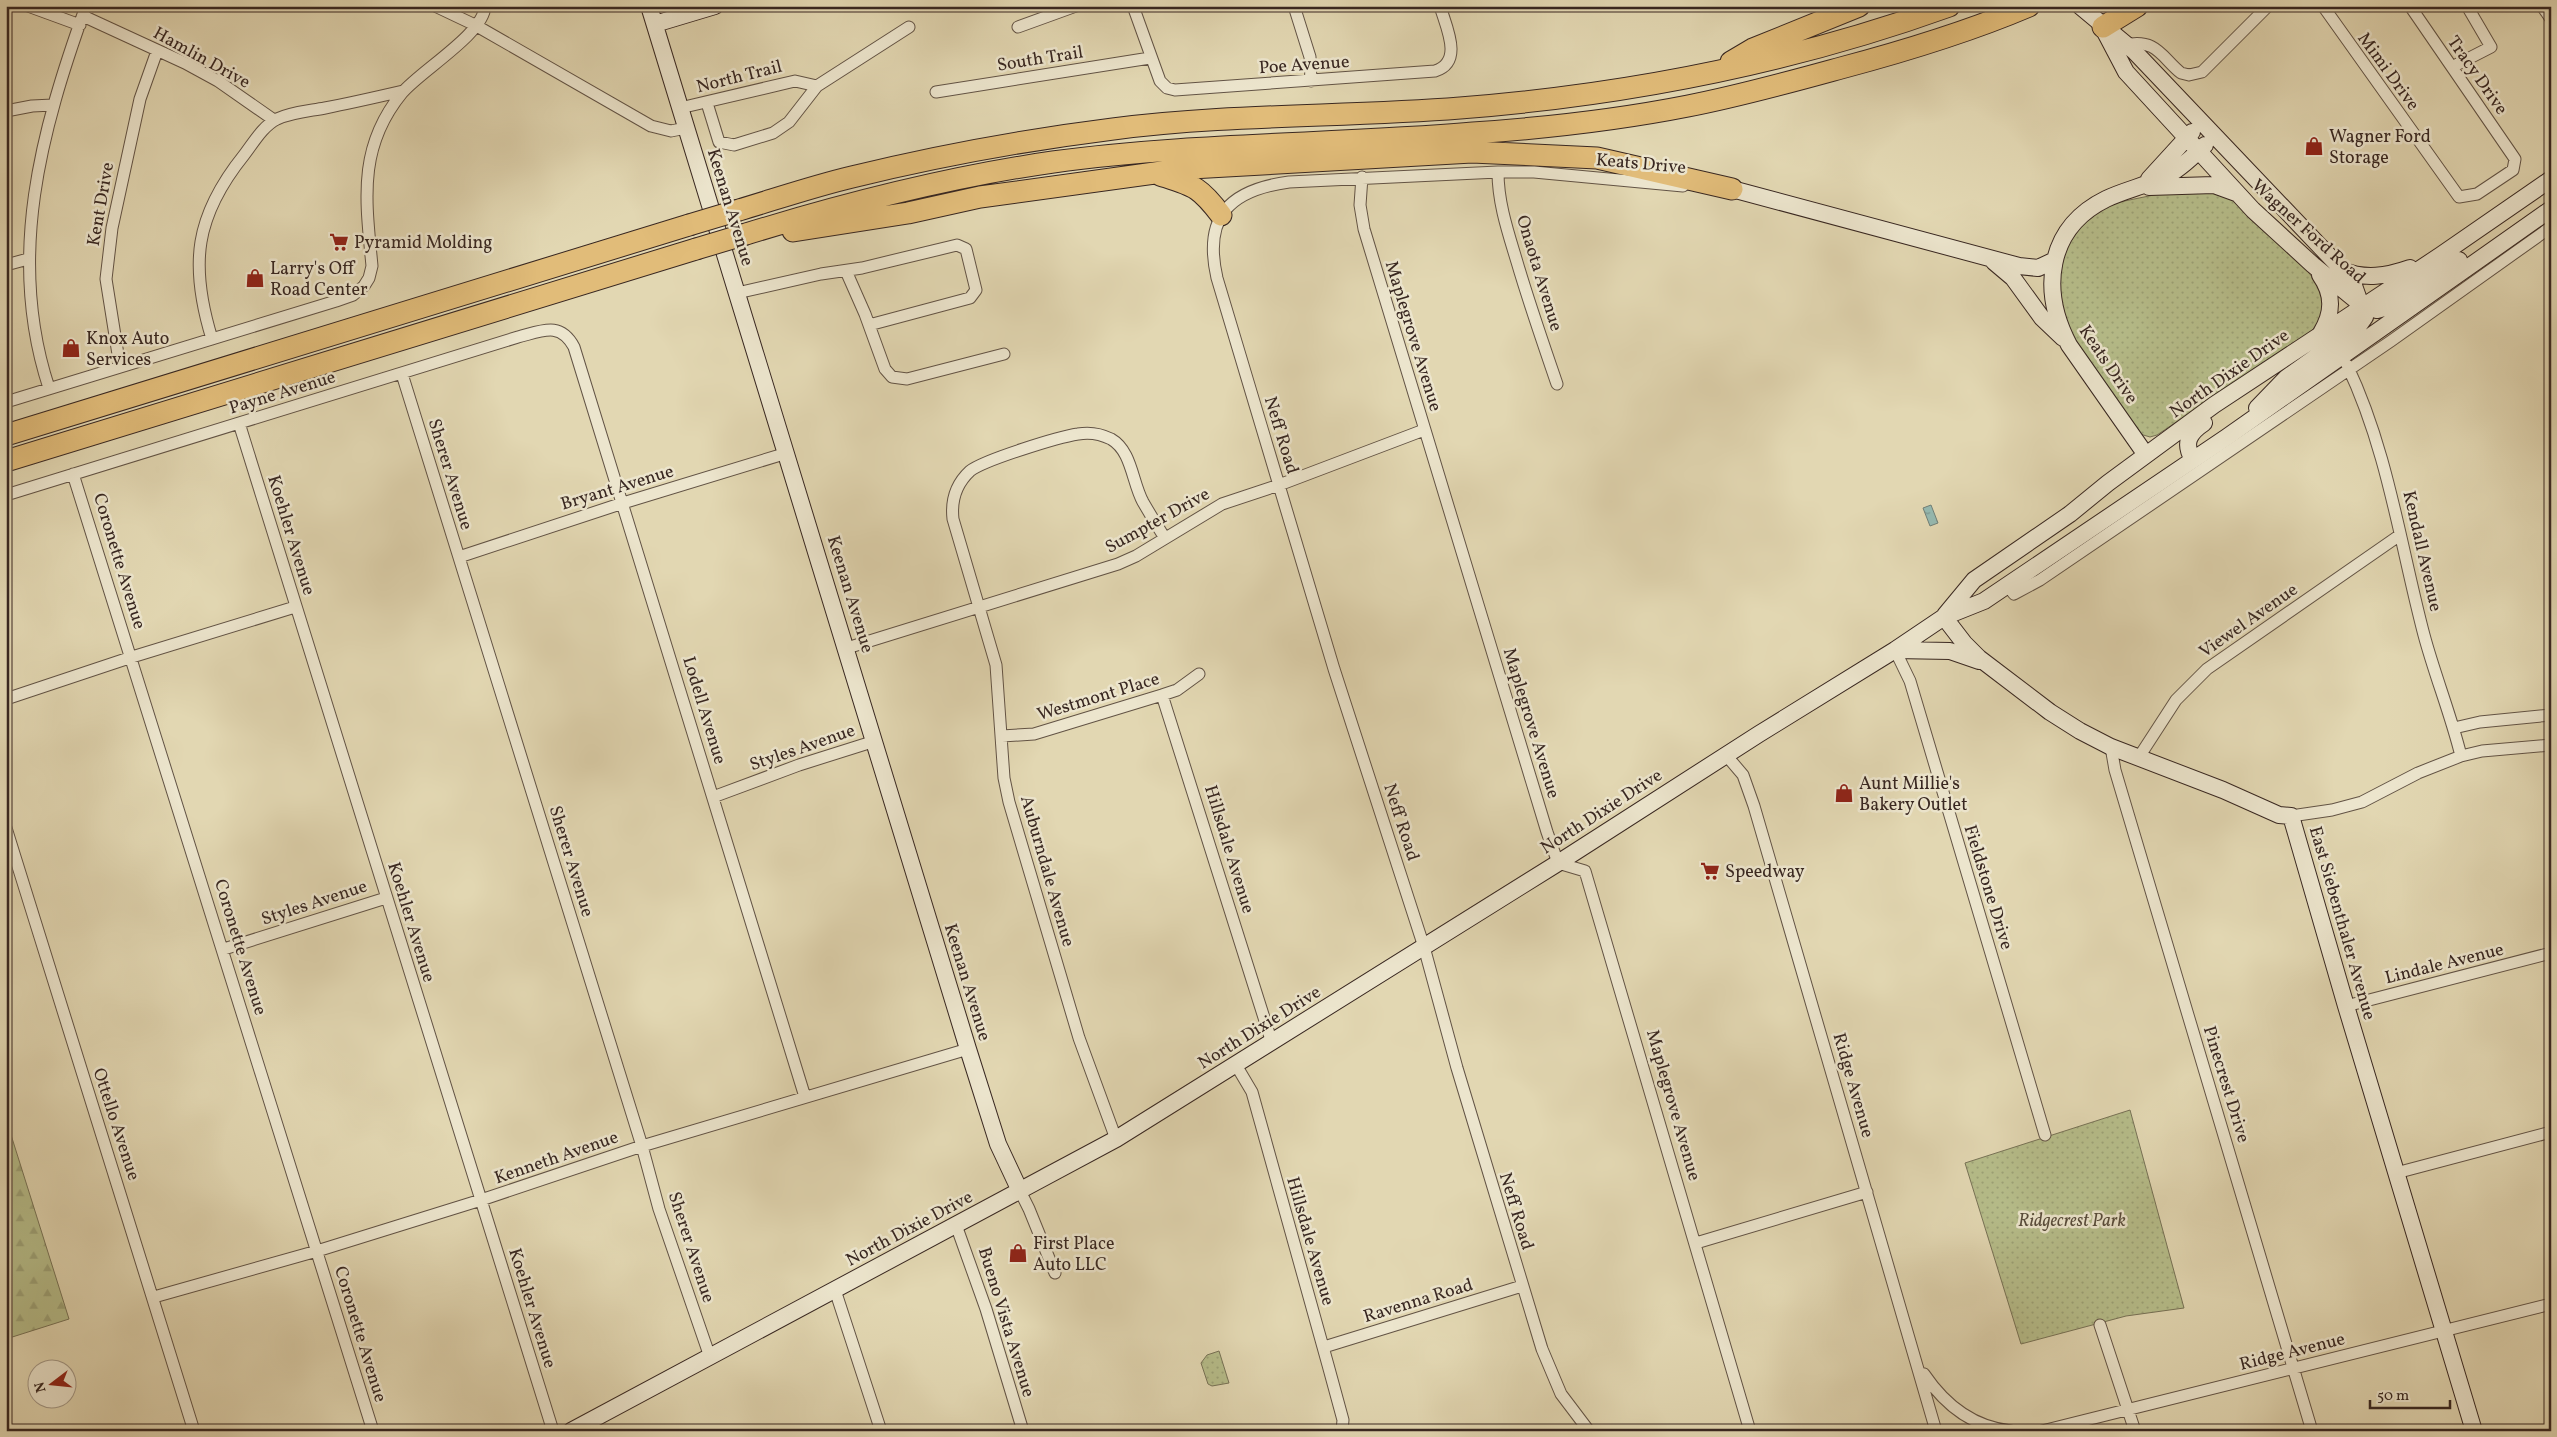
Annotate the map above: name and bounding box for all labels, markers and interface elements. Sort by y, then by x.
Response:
street label: Hamlin Drive [148,21,254,95]
street label: Mimi Drive [2351,28,2425,116]
street label: Tracy Drive [2440,31,2513,120]
street label: South Trail [995,40,1085,79]
street label: Poe Avenue [1258,50,1350,81]
street label: North Trail [694,55,785,100]
place label: Wagner Ford Storage [2329,125,2431,171]
shop icon: Wagner Ford Storage [2303,135,2325,157]
street label: Keenan Avenue [700,146,759,269]
street label: Keats Drive [1595,148,1687,181]
street label: Kent Drive [82,160,121,248]
street label: Wagner Ford Road [2245,174,2371,290]
street label: Onaota Avenue [1509,212,1568,335]
supermarket icon: Pyramid Molding [328,231,350,253]
place label: Pyramid Molding [354,231,493,256]
place label: Larry's Off Road Center [270,257,368,303]
street label: Maplegrove Avenue [1378,258,1447,415]
shop icon: Larry's Off Road Center [244,267,266,289]
street label: Keats Drive [2072,320,2143,409]
street label: North Dixie Drive [2165,324,2295,425]
place label: Knox Auto Services [86,327,169,373]
shop icon: Knox Auto Services [60,337,82,359]
street label: Payne Avenue [226,365,339,422]
street label: Neff Road [1257,394,1304,477]
street label: Sherer Avenue [421,416,478,533]
street label: Bryant Avenue [558,459,677,517]
street label: Koehler Avenue [260,472,321,599]
street label: Sumpter Drive [1101,482,1215,560]
street label: Kendall Avenue [2396,489,2448,614]
street label: Coronette Avenue [86,490,151,633]
street label: Keenan Avenue [820,533,879,656]
street label: Viewel Avenue [2194,578,2303,665]
street label: Maplegrove Avenue [1496,645,1565,802]
street label: Lodell Avenue [675,653,732,767]
street label: Westmont Place [1034,667,1163,728]
street label: Styles Avenue [746,719,859,778]
street label: North Dixie Drive [1536,763,1668,861]
place label: Aunt Millie's Bakery Outlet [1859,772,1967,818]
street label: Neff Road [1376,781,1425,864]
street label: Hillsdale Avenue [1197,782,1260,917]
shop icon: Aunt Millie's Bakery Outlet [1833,782,1855,804]
street label: Auburndale Avenue [1013,793,1080,950]
street label: Sherer Avenue [542,803,599,920]
street label: Fieldstone Drive [1957,822,2018,953]
street label: East Siebenthaler Avenue [2302,824,2381,1023]
street label: Koehler Avenue [380,859,441,986]
supermarket icon: Speedway [1699,860,1721,882]
place label: Speedway [1725,860,1805,885]
street label: Styles Avenue [258,875,371,932]
street label: Coronette Avenue [207,876,272,1019]
street label: Keenan Avenue [937,921,996,1044]
street label: Lindale Avenue [2382,938,2506,991]
street label: North Dixie Drive [1194,980,1326,1076]
street label: Pinecrest Drive [2196,1023,2255,1146]
street label: Maplegrove Avenue [1639,1027,1706,1184]
street label: Ridge Avenue [1826,1030,1879,1141]
street label: Ottello Avenue [86,1065,146,1184]
street label: Kenneth Avenue [491,1126,622,1191]
street label: Neff Road [1492,1170,1539,1253]
street label: Hillsdale Avenue [1279,1174,1340,1309]
street label: North Dixie Drive [842,1185,978,1273]
street label: Sherer Avenue [661,1189,720,1306]
park label: Ridgecrest Park [2018,1209,2126,1234]
place label: First Place Auto LLC [1033,1232,1115,1278]
shop icon: First Place Auto LLC [1007,1242,1029,1264]
street label: Bueno Vista Avenue [971,1244,1040,1400]
street label: Koehler Avenue [501,1245,562,1372]
street label: Coronette Avenue [327,1263,392,1406]
street label: Ravenna Road [1361,1273,1476,1330]
street label: Ridge Avenue [2237,1327,2348,1378]
north arrow [28,1360,78,1410]
scale bar [2370,1377,2450,1409]
text: N [30,1380,51,1395]
text: 50 m [2377,1386,2409,1407]

